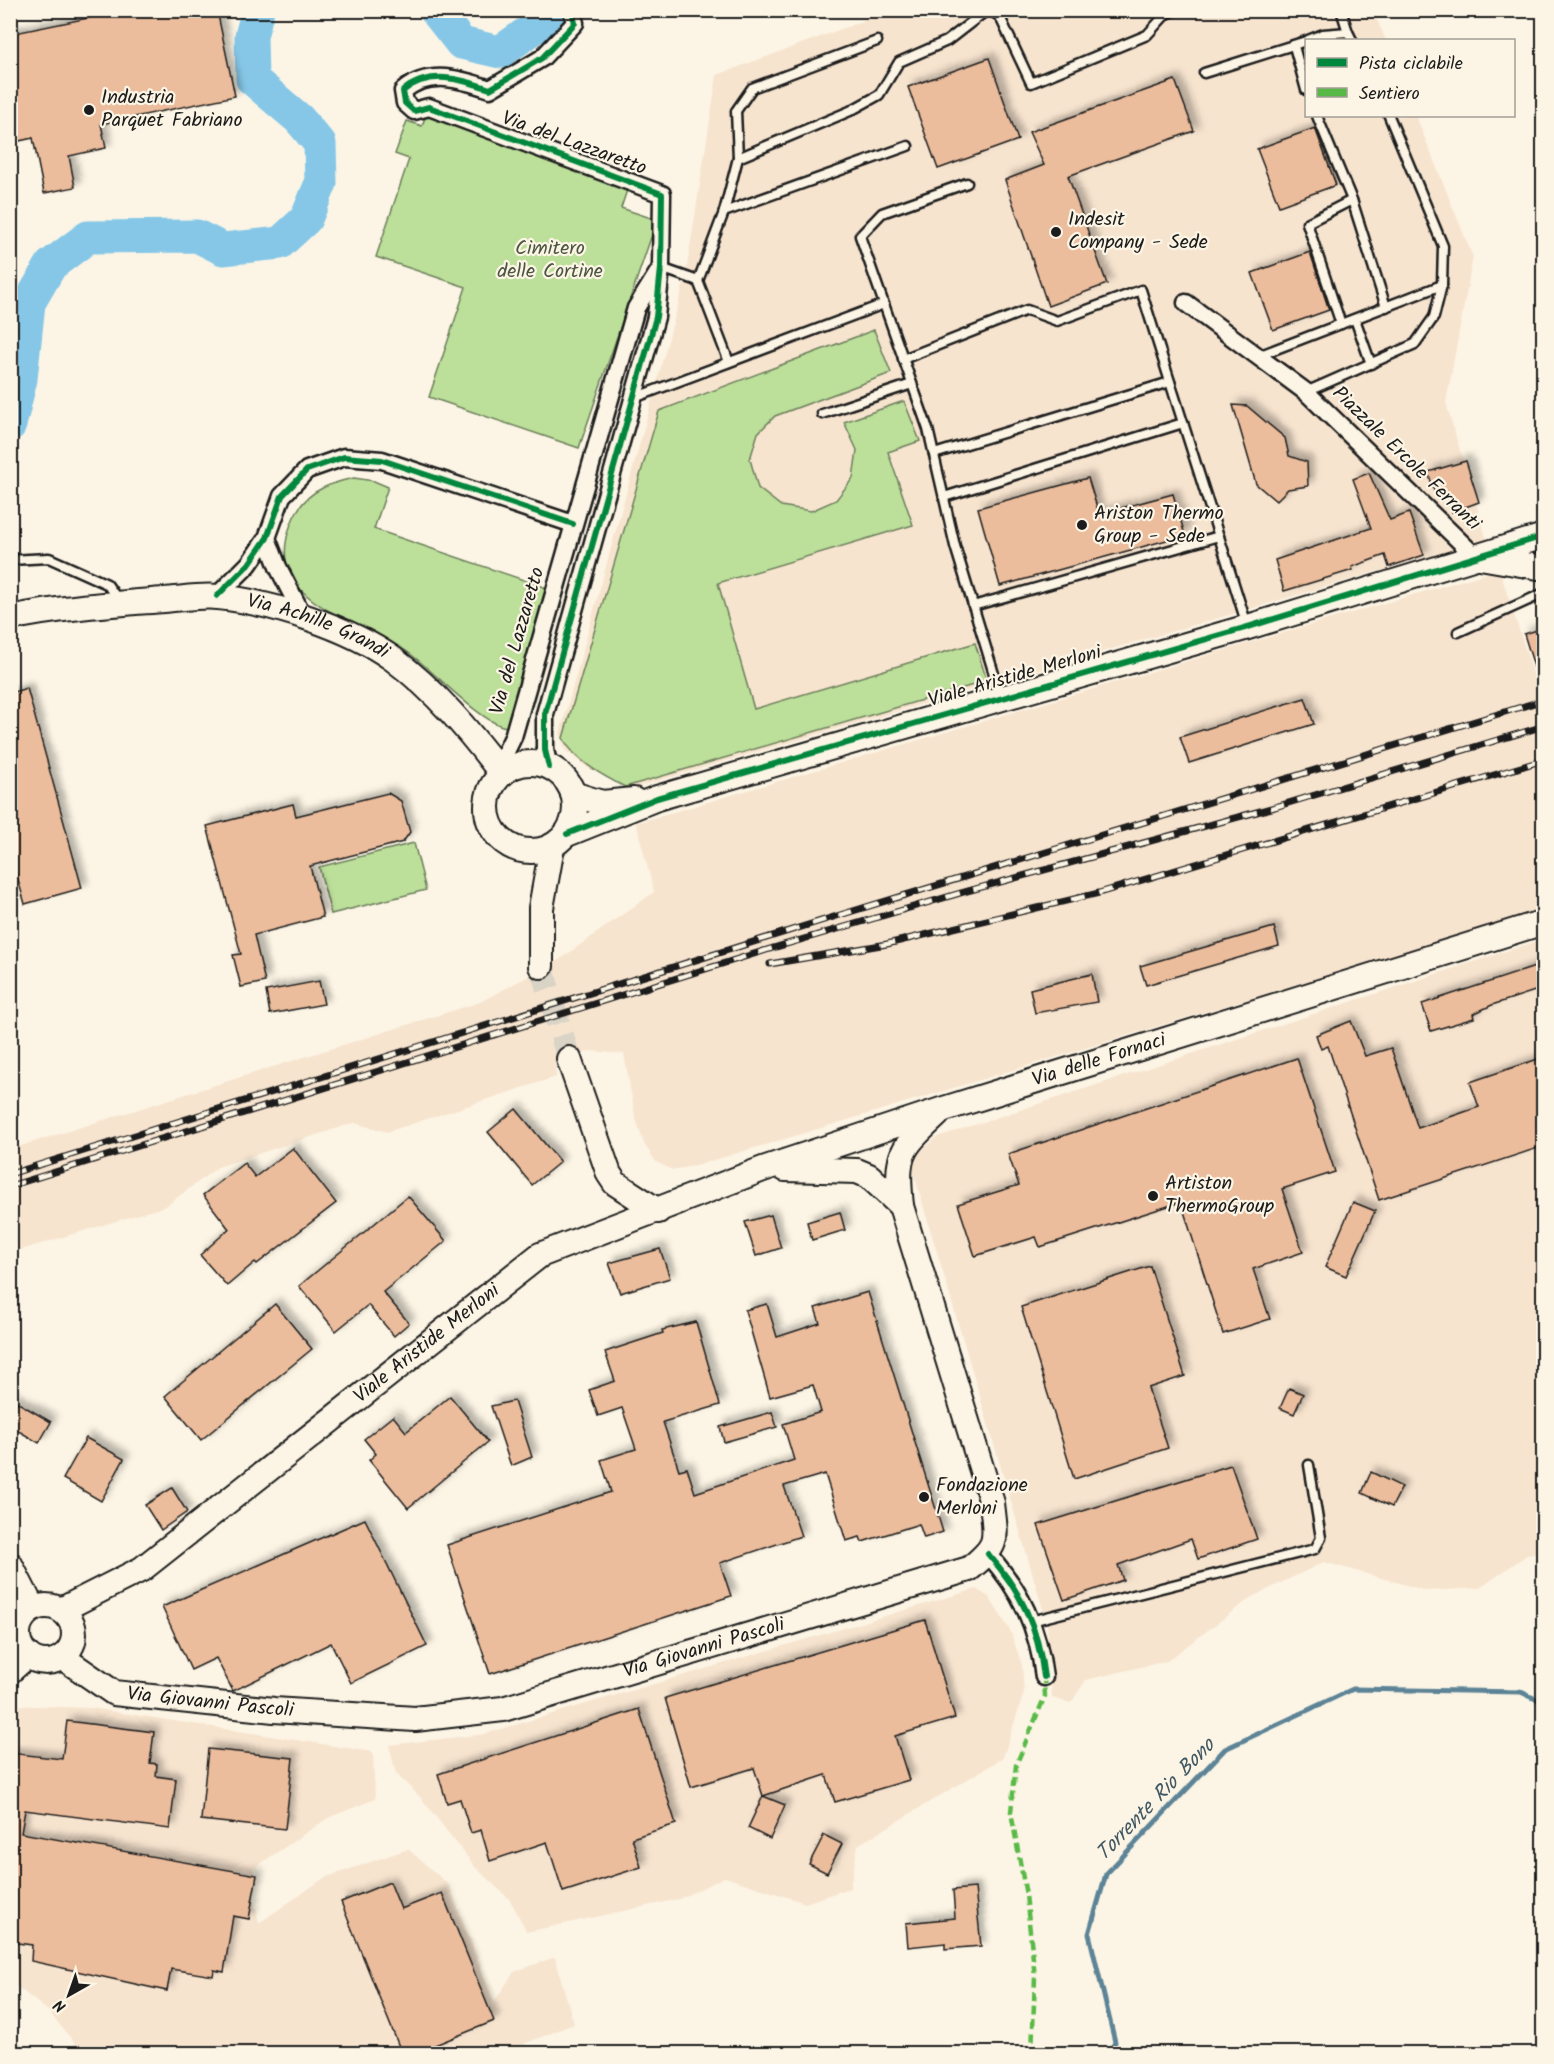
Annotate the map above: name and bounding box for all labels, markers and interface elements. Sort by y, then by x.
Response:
legend [1305,39,1515,117]
text: Pista ciclabile [1359,50,1463,79]
text: Sentiero [1359,80,1420,109]
place label: Industria Parquet Fabriano [101,82,243,137]
marker: Industria Parquet Fabriano [82,103,96,117]
street label: Via del Lazzaretto [497,103,651,185]
place label: Indesit Company - Sede [1068,204,1208,259]
marker: Indesit Company - Sede [1049,225,1063,239]
park label: Cimitero delle Cortine [497,233,603,288]
street label: Piazzale Ercole Ferranti [1324,379,1489,540]
place label: Ariston Thermo Group - Sede [1094,498,1224,553]
marker: Ariston Thermo Group - Sede [1075,518,1089,532]
street label: Via del Lazzaretto [482,563,554,719]
street label: Via Achille Grandi [244,586,396,669]
street label: Viale Aristide Merloni [925,637,1107,717]
street label: Via delle Fornaci [1028,1024,1171,1097]
place label: Artiston ThermoGroup [1165,1168,1275,1223]
marker: Artiston ThermoGroup [1146,1189,1160,1203]
street label: Viale Aristide Merloni [347,1275,508,1412]
place label: Fondazione Merloni [936,1470,1028,1525]
marker: Fondazione Merloni [917,1490,931,1504]
street label: Via Giovanni Pascoli [619,1609,790,1688]
street label: Via Giovanni Pascoli [125,1678,296,1727]
water label: Torrente Rio Bono [1089,1730,1224,1869]
north arrow [39,1965,99,2025]
text: N [48,1993,72,2018]

